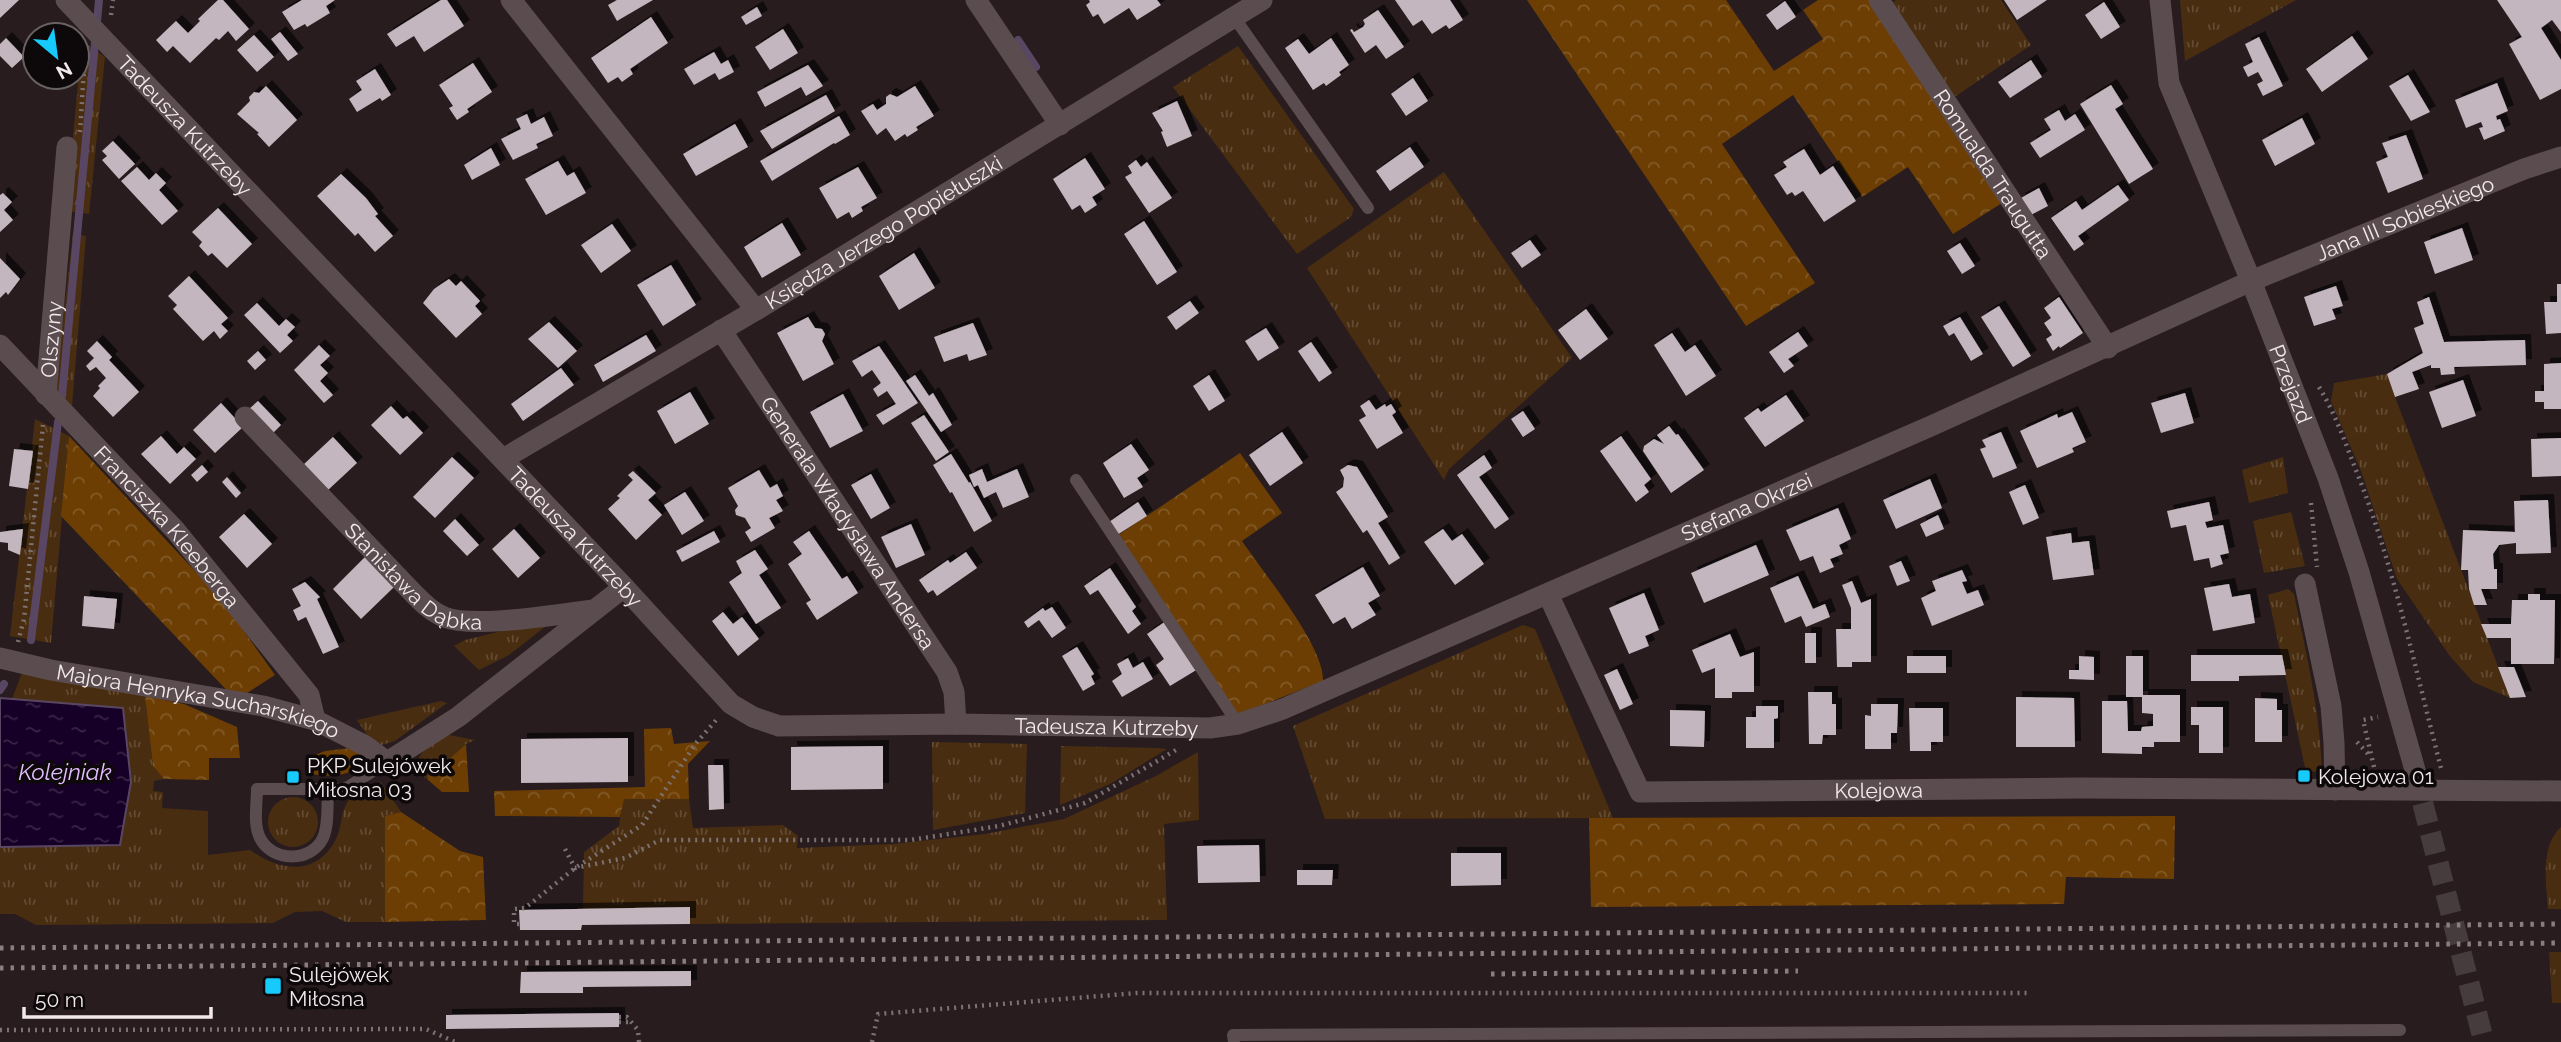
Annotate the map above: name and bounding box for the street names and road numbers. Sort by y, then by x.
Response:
street label: Tadeusza Kutrzeby [113,50,258,201]
street label: Romualda Traugutta [1929,84,2058,263]
street label: Księdza Jerzego Popiełuszki [760,150,1006,314]
street label: Jana III Sobieskiego [2312,170,2498,266]
street label: Olszyny [35,300,66,379]
street label: Przejazd [2265,341,2318,426]
street label: Generała Władysława Andersa [756,392,941,654]
street label: Franciszka Kleeberga [89,440,245,613]
street label: Tadeusza Kutrzeby [503,461,648,612]
street label: Stefana Okrzei [1677,467,1816,546]
street label: Stanisława Dąbka [340,517,482,634]
street label: Majora Henryka Sucharskiego [55,659,344,743]
street label: Tadeusza Kutrzeby [1014,712,1199,740]
street label: Kolejowa [1834,777,1923,803]

